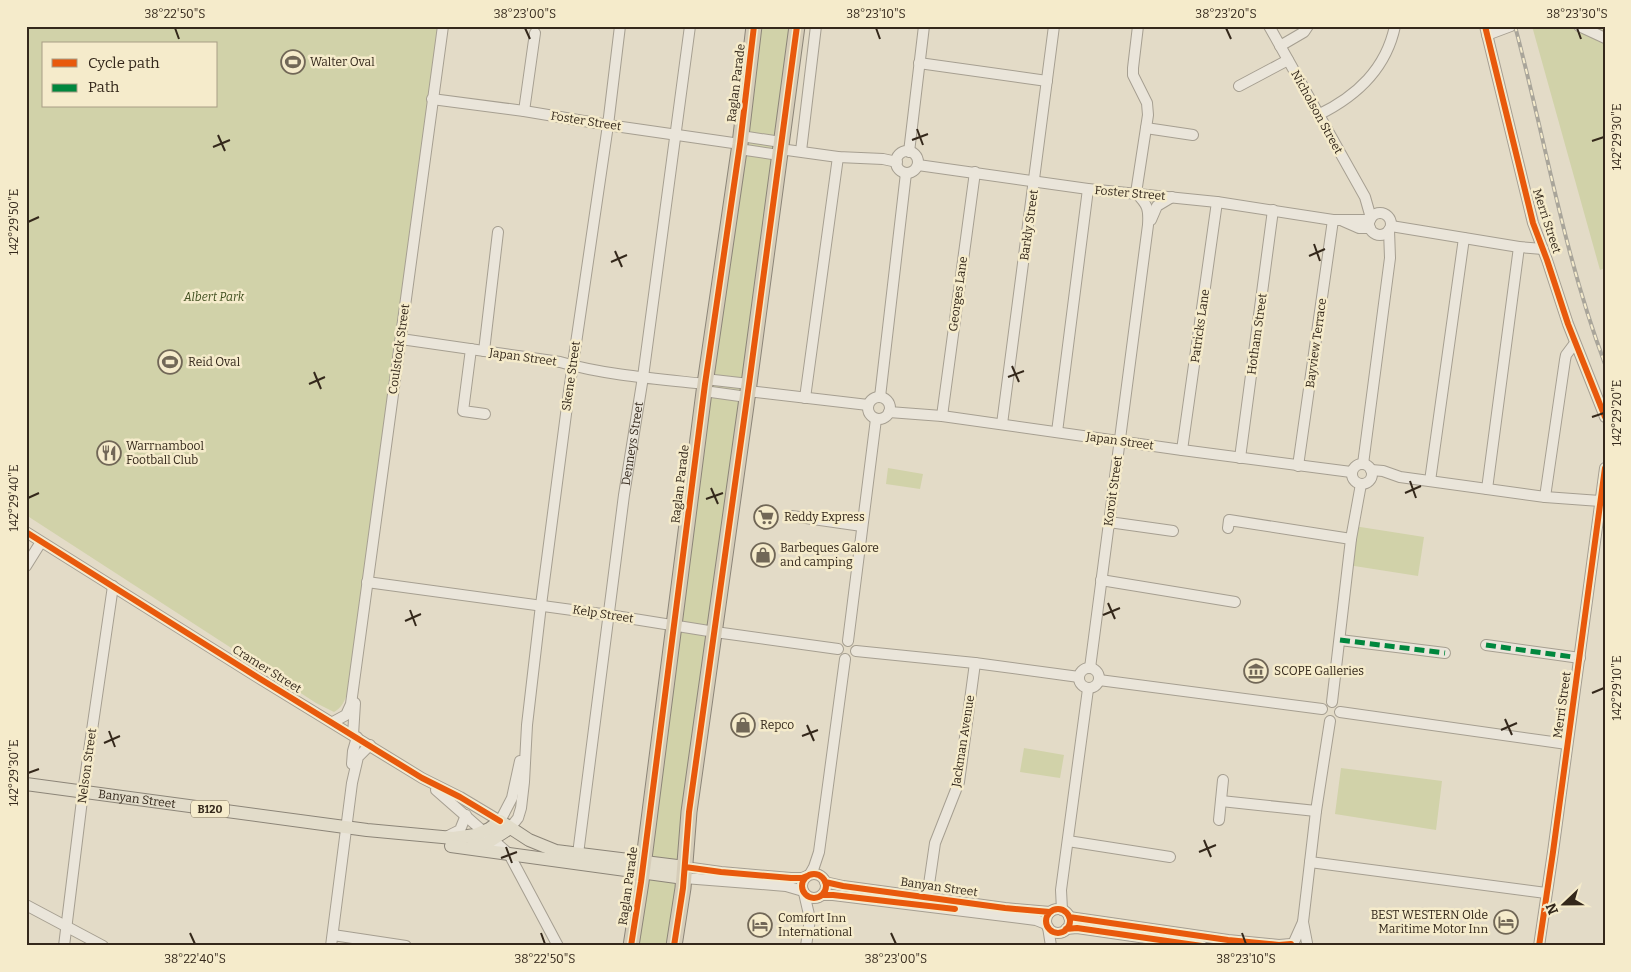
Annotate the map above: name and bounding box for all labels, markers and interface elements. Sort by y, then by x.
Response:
text: 38°22'50"S [144,7,206,21]
text: 38°23'00"S [494,7,556,21]
text: 38°23'10"S [846,7,906,21]
text: 38°23'20"S [1195,7,1257,21]
text: 38°23'30"S [1546,7,1608,21]
legend [42,42,218,108]
street label: Raglan Parade [724,43,748,123]
sports icon: Walter Oval [280,49,306,75]
text: Cycle path [88,54,160,72]
place label: Walter Oval [310,55,375,69]
street label: Nicholson Street [1288,68,1346,157]
text: Path [88,78,120,96]
text: 142°29'30"E [1610,104,1624,170]
street label: Foster Street [550,109,623,134]
street label: Foster Street [1094,183,1167,203]
street label: Merri Street [1530,187,1564,256]
street label: Barkly Street [1017,188,1041,261]
text: 142°29'50"E [7,189,21,255]
street label: Georges Lane [946,255,970,333]
street label: Patricks Lane [1188,288,1212,364]
park label: Albert Park [183,290,245,304]
street label: Hotham Street [1244,292,1270,376]
street label: Bayview Terrace [1303,297,1329,389]
street label: Coulstock Street [386,302,412,395]
street label: Skene Street [559,339,583,412]
street label: Japan Street [487,345,558,369]
sports icon: Reid Oval [157,349,183,375]
place label: Reid Oval [188,355,241,369]
text: 142°29'20"E [1610,380,1624,446]
street label: Denneys Street [619,400,646,487]
street label: Japan Street [1084,429,1155,453]
place label: Warrnambool Football Club [126,439,204,467]
restaurant icon: Warrnambool Football Club [96,440,122,466]
street label: Raglan Parade [668,444,692,524]
street label: Koroit Street [1101,454,1125,527]
text: 142°29'40"E [7,465,21,531]
supermarket icon: Reddy Express [753,504,779,530]
place label: Reddy Express [784,510,865,524]
place label: Barbeques Galore and camping [780,541,879,569]
shop icon: Barbeques Galore and camping [750,542,776,568]
street label: Kelp Street [572,602,635,626]
street label: Cramer Street [230,642,305,696]
text: 142°29'10"E [1610,656,1624,720]
museum icon: SCOPE Galleries [1243,658,1269,684]
place label: SCOPE Galleries [1274,664,1364,678]
street label: Merri Street [1550,670,1574,739]
street label: Jackman Avenue [949,694,977,789]
shop icon: Repco [730,712,756,738]
place label: Repco [760,718,794,732]
street label: Nelson Street [75,727,99,805]
text: 142°29'30"E [7,740,21,806]
street label: Banyan Street [97,787,177,811]
road number: B120 [191,801,229,818]
street label: Raglan Parade [616,846,640,926]
street label: Banyan Street [899,875,979,899]
north arrow [1538,880,1588,930]
text: N [1542,900,1562,917]
place label: BEST WESTERN Olde Maritime Motor Inn [1371,908,1488,936]
hotel icon: BEST WESTERN Olde Maritime Motor Inn [1493,909,1519,935]
place label: Comfort Inn International [778,911,853,939]
hotel icon: Comfort Inn International [747,912,773,938]
text: 38°22'40"S [164,952,226,966]
text: 38°22'50"S [514,952,576,966]
text: 38°23'00"S [865,952,927,966]
text: 38°23'10"S [1216,952,1276,966]

